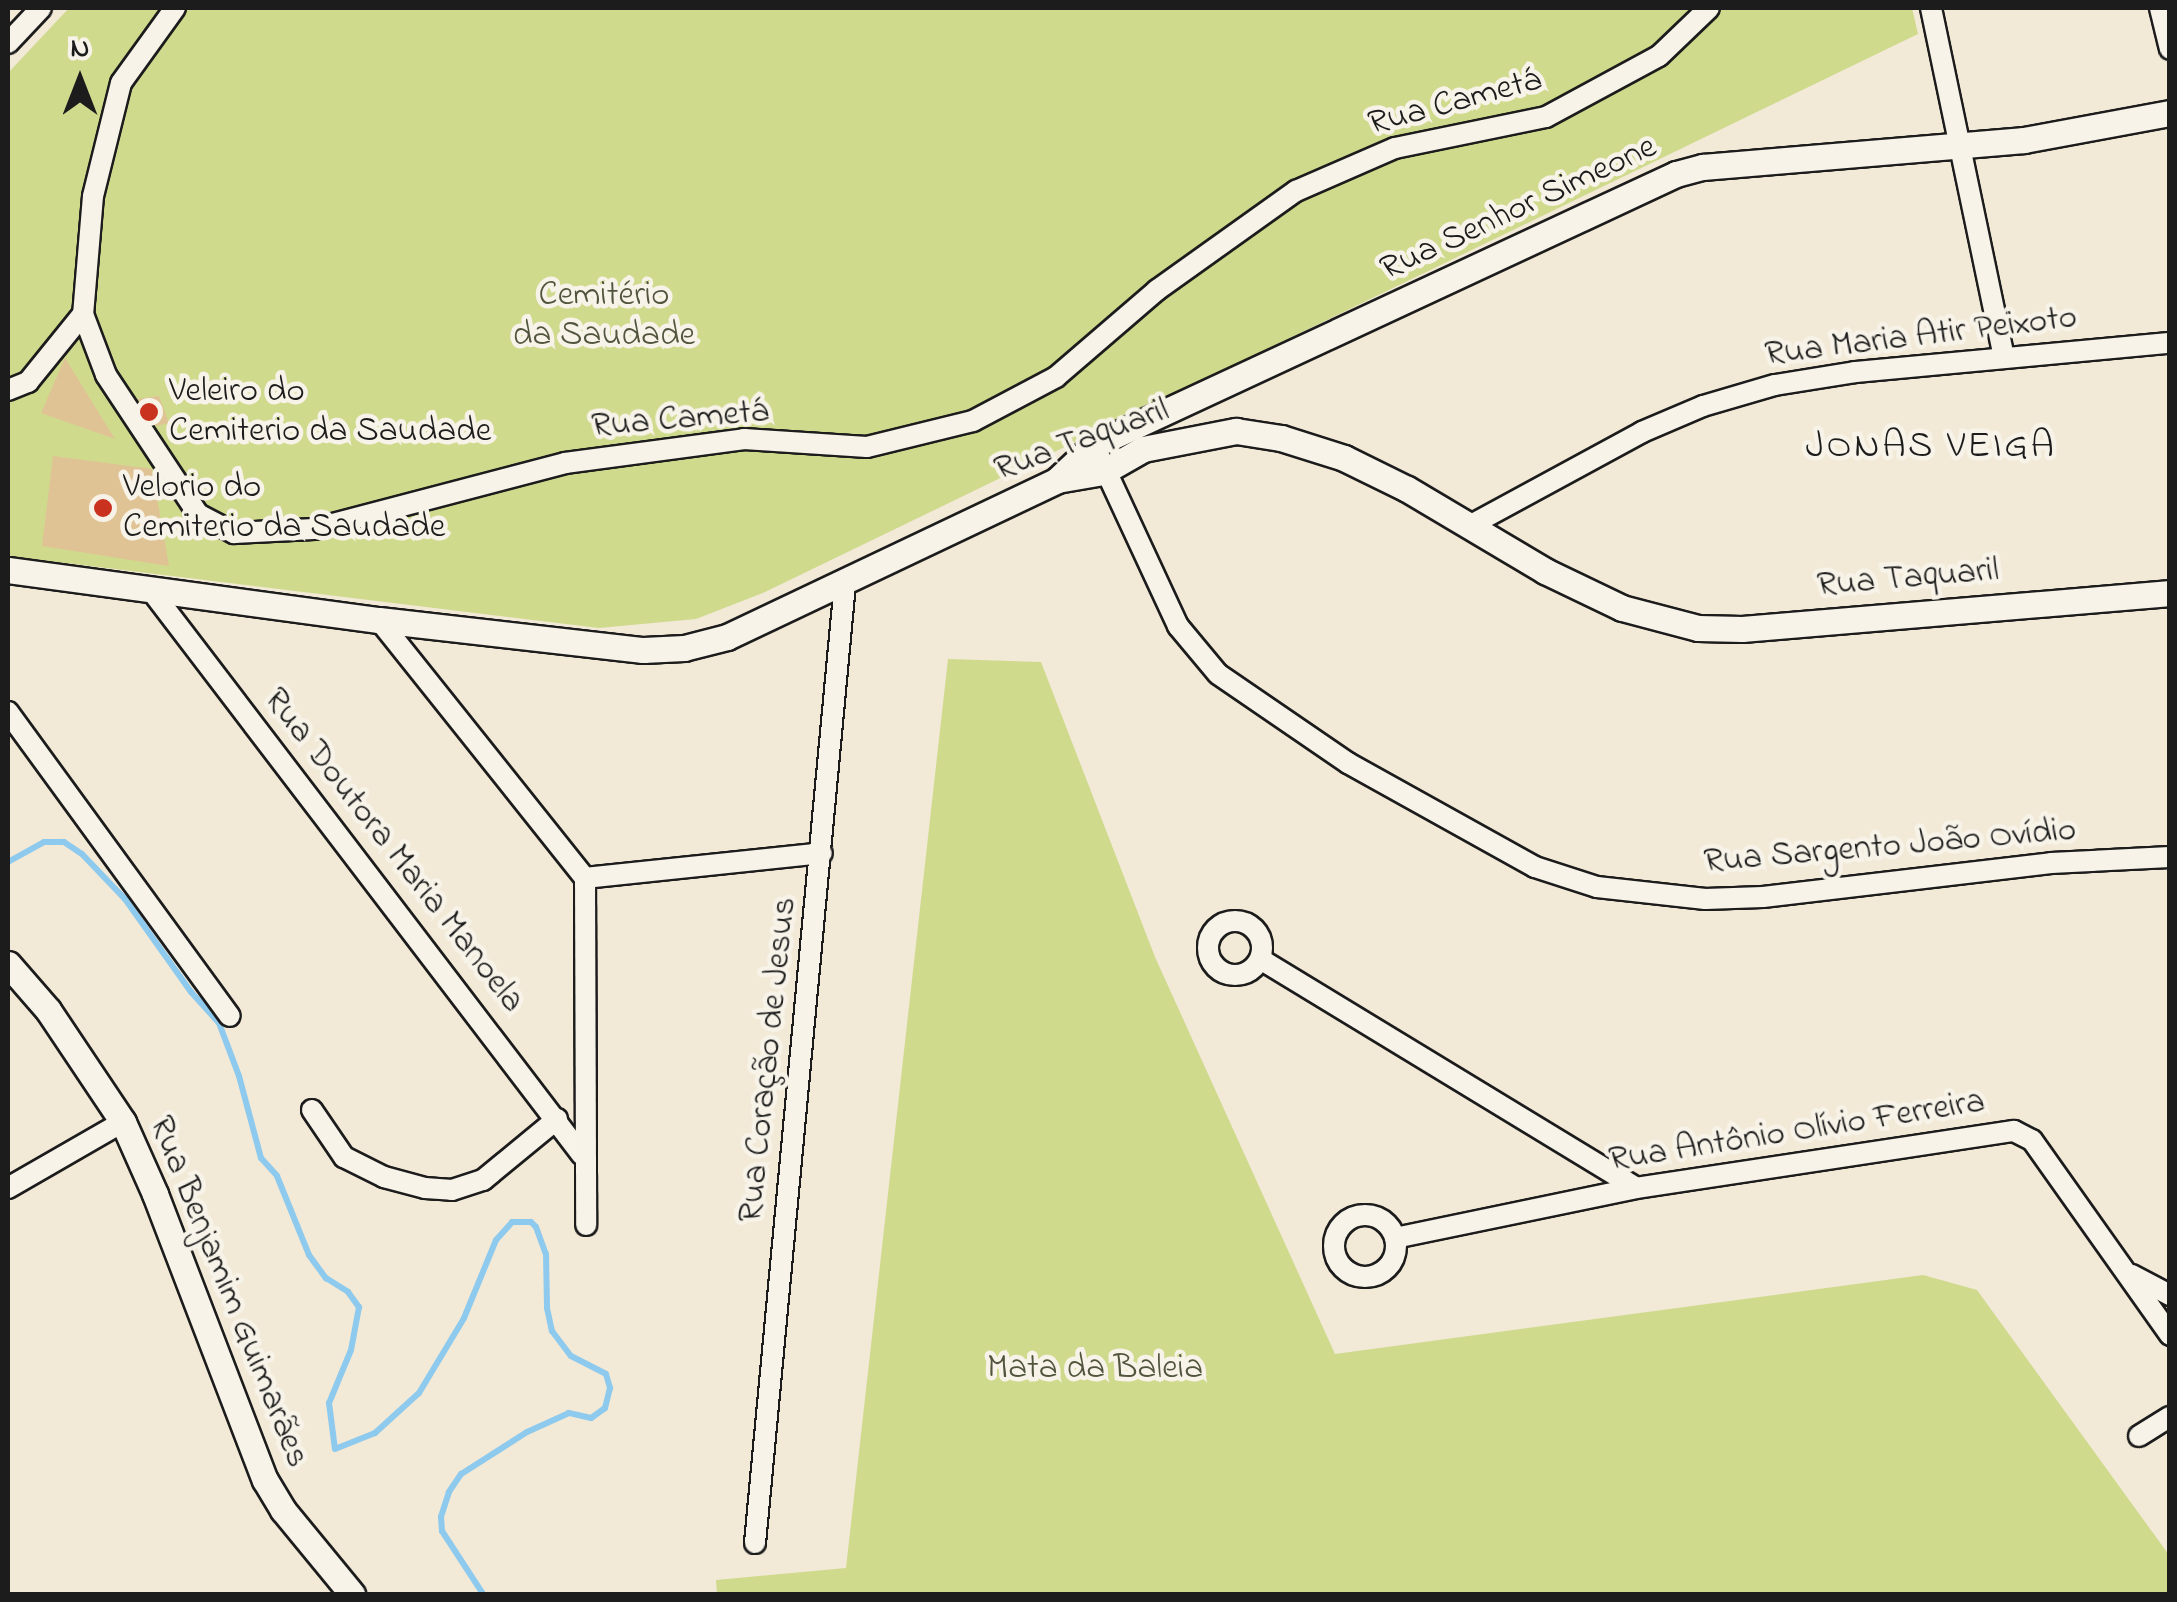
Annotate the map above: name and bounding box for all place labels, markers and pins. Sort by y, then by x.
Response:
place label: Veleiro do Cemiterio da Saudade [169,371,491,453]
marker: Veleiro do Cemiterio da Saudade [138,401,160,423]
place label: Velorio do Cemiterio da Saudade [123,467,445,549]
marker: Velorio do Cemiterio da Saudade [92,497,114,519]

